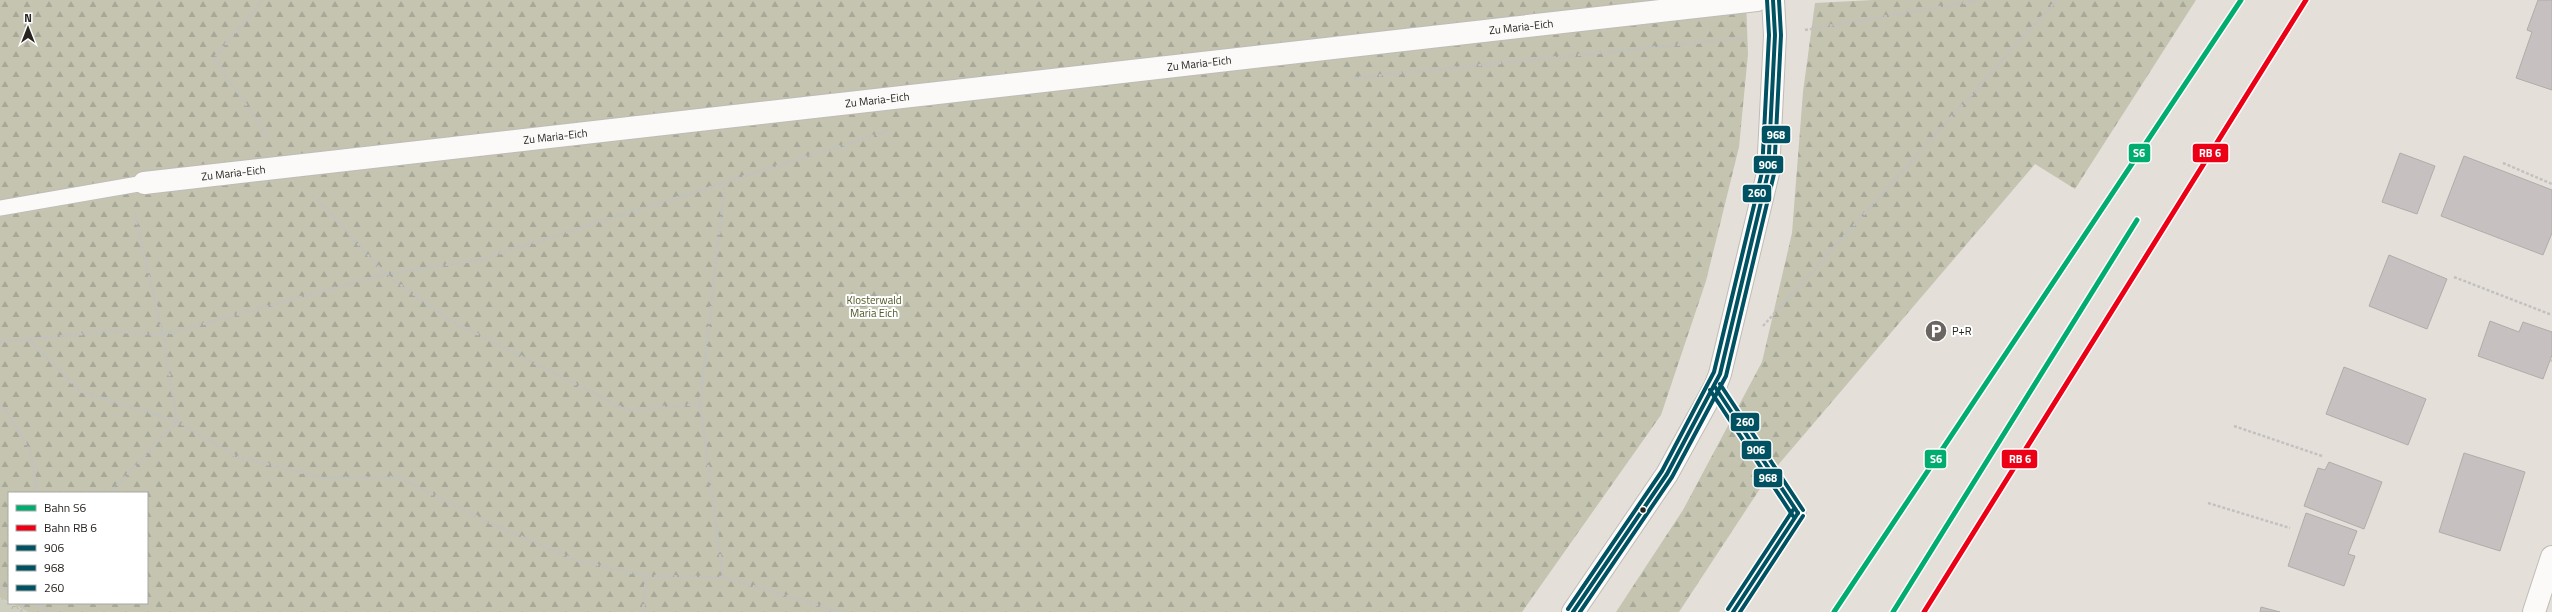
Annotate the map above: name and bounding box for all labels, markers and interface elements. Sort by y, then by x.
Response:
north arrow [8,8,48,48]
text: N [24,10,32,26]
street label: Zu Maria-Eich [1488,15,1554,38]
street label: Zu Maria-Eich [1166,52,1232,75]
street label: Zu Maria-Eich [844,88,910,111]
street label: Zu Maria-Eich [522,125,588,148]
line badge: 968 [1761,125,1791,144]
text: 968 [1767,127,1785,143]
line badge: S6 [2128,143,2151,163]
line badge: RB 6 [2192,143,2229,163]
text: S6 [2133,145,2145,161]
text: RB 6 [2199,145,2221,161]
line badge: 906 [1753,155,1784,174]
text: 906 [1759,157,1777,173]
street label: Zu Maria-Eich [200,161,267,184]
line badge: 260 [1742,184,1772,203]
text: 260 [1748,185,1766,201]
park label: Klosterwald Maria Eich [846,292,902,321]
parking icon: P+R [1923,318,1949,344]
place label: P+R [1952,323,1972,339]
line badge: 260 [1730,412,1760,432]
text: 260 [1736,414,1754,430]
line badge: 906 [1741,440,1772,460]
text: 906 [1747,442,1765,458]
line badge: S6 [1924,449,1947,469]
line badge: RB 6 [2001,449,2038,469]
text: S6 [1930,451,1942,467]
text: RB 6 [2009,451,2031,467]
line badge: 968 [1753,468,1783,488]
text: 968 [1759,470,1777,486]
legend [8,492,148,604]
text: Bahn S6 [44,498,86,517]
unlabelled marker [1638,505,1648,515]
text: Bahn RB 6 [44,518,97,537]
text: 906 [44,538,64,557]
text: 968 [44,558,64,577]
text: 260 [44,578,64,597]

